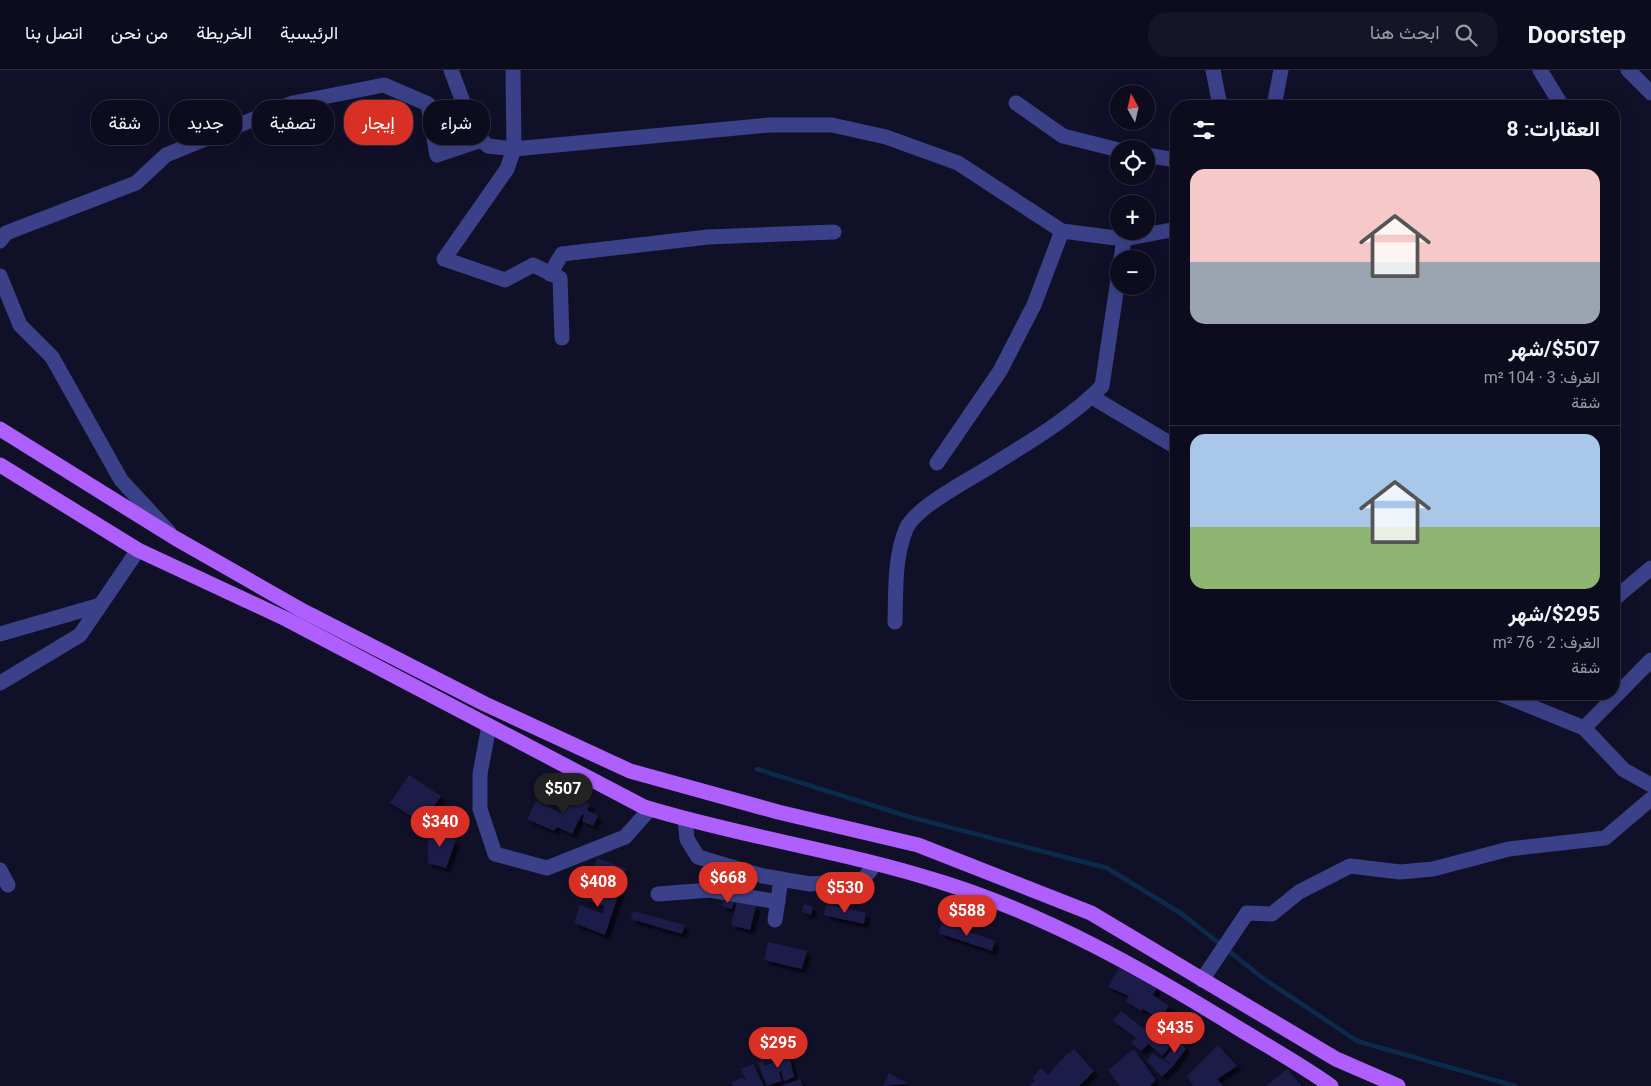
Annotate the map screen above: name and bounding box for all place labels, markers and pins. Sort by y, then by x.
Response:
pin: $507 [533,772,593,815]
pin: $340 [410,806,470,848]
pin: $668 [698,862,758,904]
pin: $408 [568,866,628,908]
pin: $530 [815,872,875,914]
pin: $588 [937,894,997,937]
pin: $435 [1145,1012,1205,1054]
pin: $295 [748,1026,808,1069]

